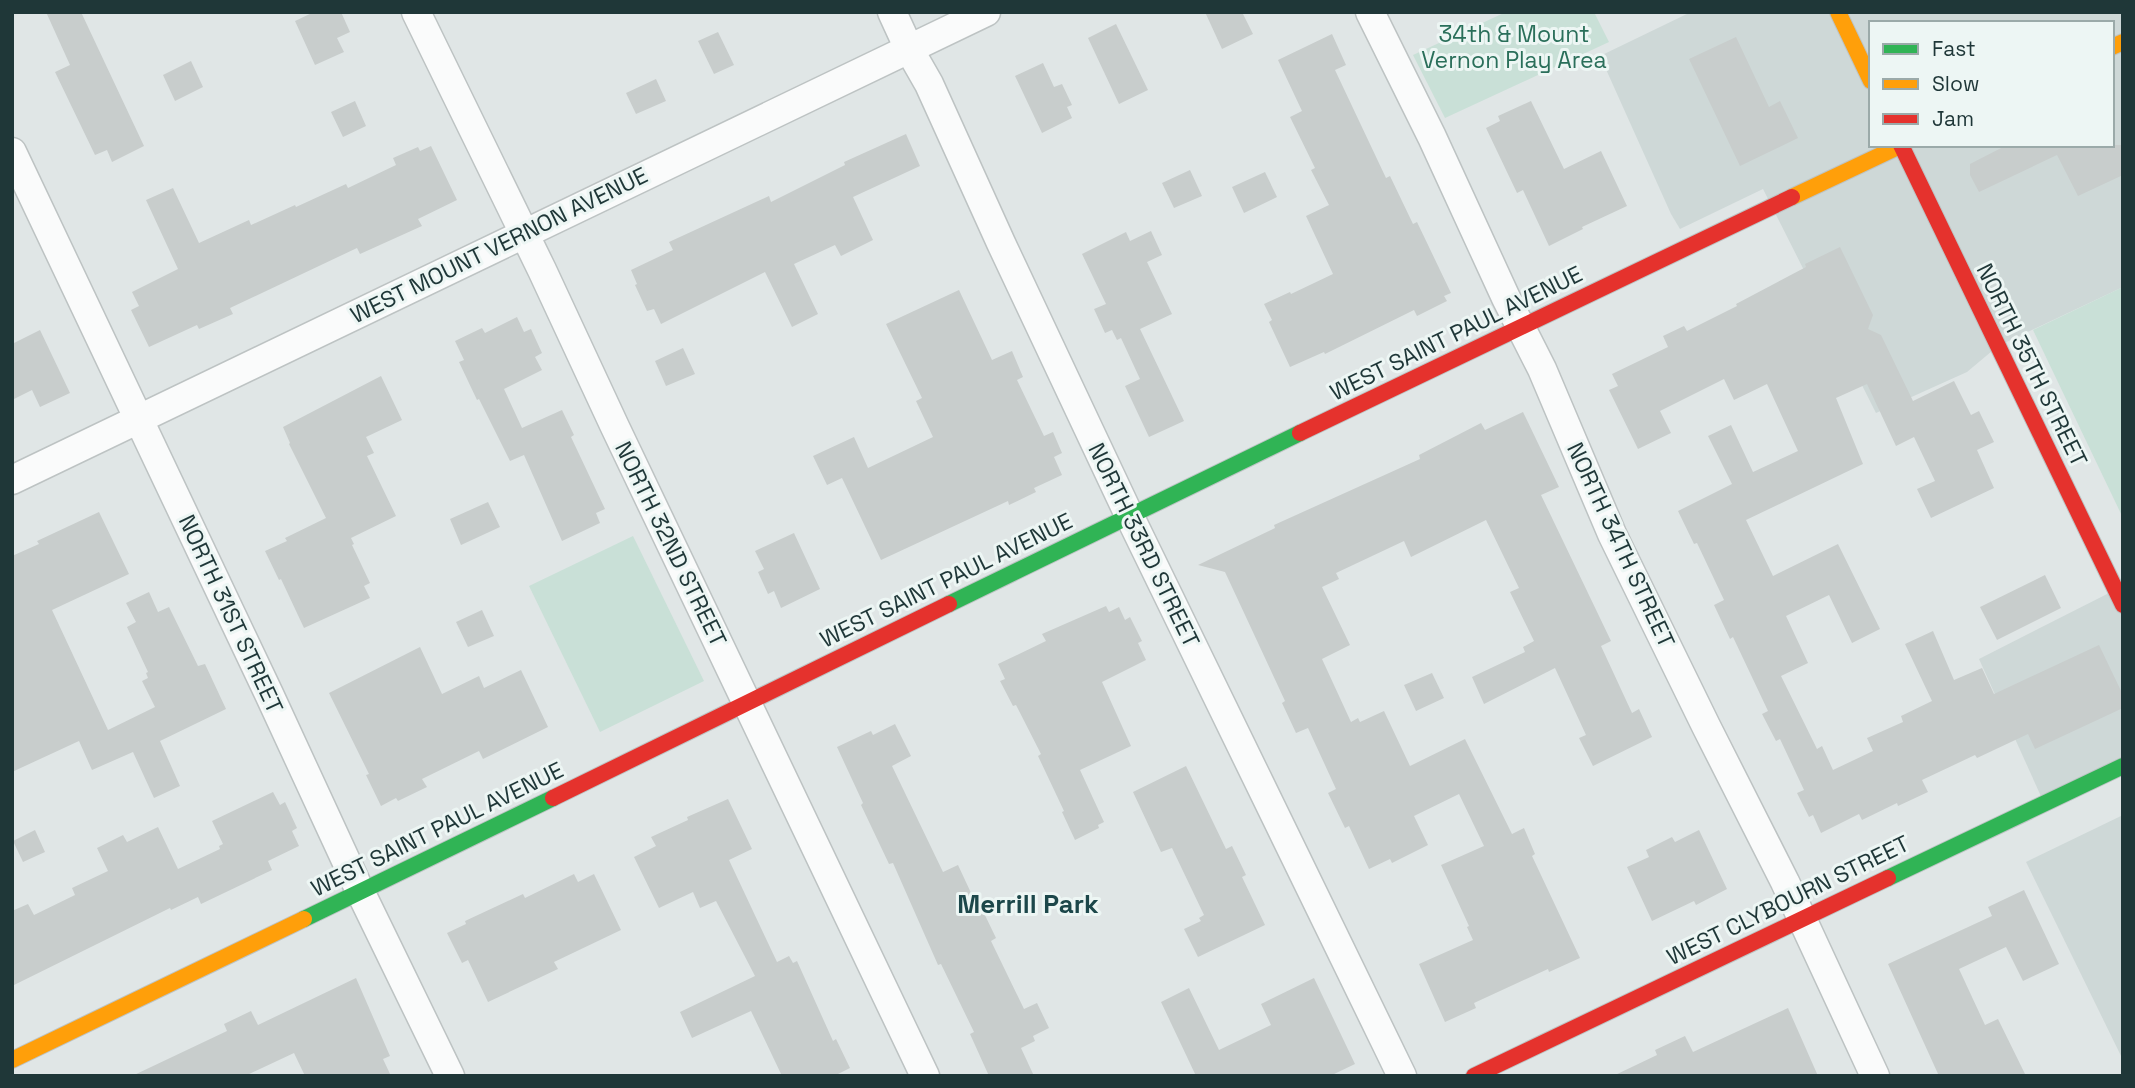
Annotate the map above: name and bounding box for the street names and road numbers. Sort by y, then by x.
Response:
street label: WEST MOUNT VERNON AVENUE [345,160,653,330]
street label: NORTH 35TH STREET [1970,258,2094,472]
street label: WEST SAINT PAUL AVENUE [1325,259,1587,407]
street label: NORTH 32ND STREET [608,437,734,651]
street label: NORTH 33RD STREET [1081,438,1207,652]
street label: NORTH 34TH STREET [1560,438,1682,652]
street label: WEST SAINT PAUL AVENUE [815,506,1077,654]
street label: NORTH 31ST STREET [172,510,290,718]
street label: WEST SAINT PAUL AVENUE [306,755,568,903]
street label: WEST CLYBOURN STREET [1662,828,1914,972]

